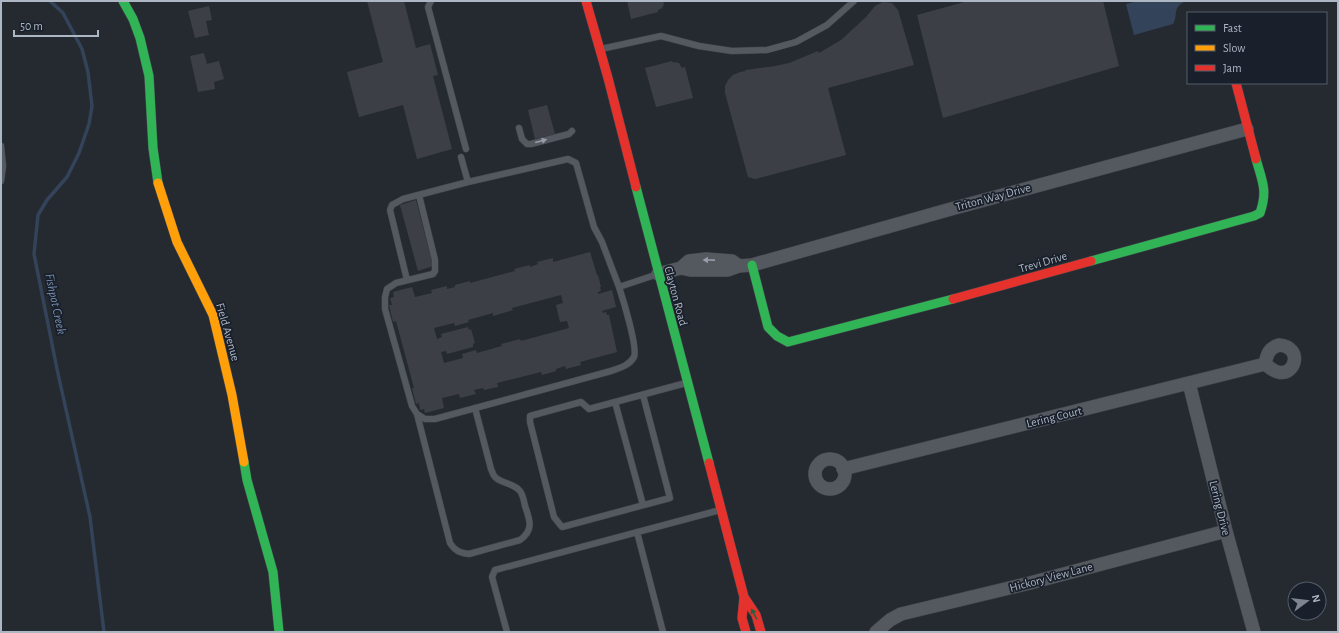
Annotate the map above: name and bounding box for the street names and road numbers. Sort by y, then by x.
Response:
street label: Triton Way Drive [954,181,1032,214]
street label: Trevi Drive [1018,249,1068,275]
street label: Clayton Road [661,265,690,327]
street label: Field Avenue [214,302,242,362]
street label: Lering Court [1025,404,1083,430]
street label: Lering Drive [1207,479,1233,537]
street label: Hickory View Lane [1008,560,1094,595]

